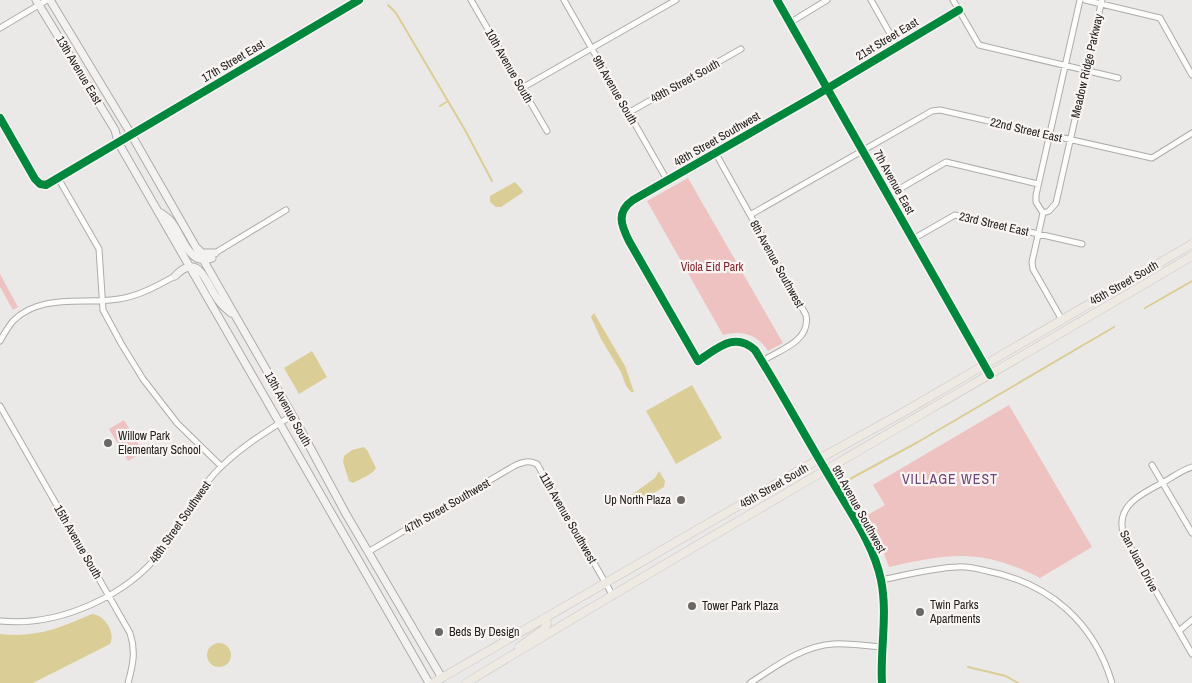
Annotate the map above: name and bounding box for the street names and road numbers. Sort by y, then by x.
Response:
street label: Meadow Ridge Parkway [1067,12,1107,120]
street label: 21st Street East [853,14,921,64]
street label: 10th Avenue South [481,26,537,106]
street label: 13th Avenue East [52,33,106,107]
street label: 17th Street East [199,36,268,86]
street label: 9th Avenue South [589,52,641,128]
street label: 49th Street South [648,55,722,107]
street label: 48th Street Southwest [671,108,763,170]
street label: 22nd Street East [988,114,1064,146]
street label: 7th Avenue East [870,147,918,217]
street label: 23rd Street East [958,208,1031,240]
street label: 8th Avenue Southwest [746,217,808,311]
street label: 45th Street South [1087,257,1161,309]
street label: 13th Avenue South [261,369,315,449]
street label: 45th Street South [737,460,811,512]
street label: 9th Avenue Southwest [828,462,890,556]
street label: 11th Avenue Southwest [535,470,601,567]
street label: 47th Street Southwest [401,475,493,537]
street label: 48th Street Southwest [146,478,214,566]
street label: 15th Avenue South [50,502,106,582]
street label: San Juan Drive [1116,527,1162,595]

